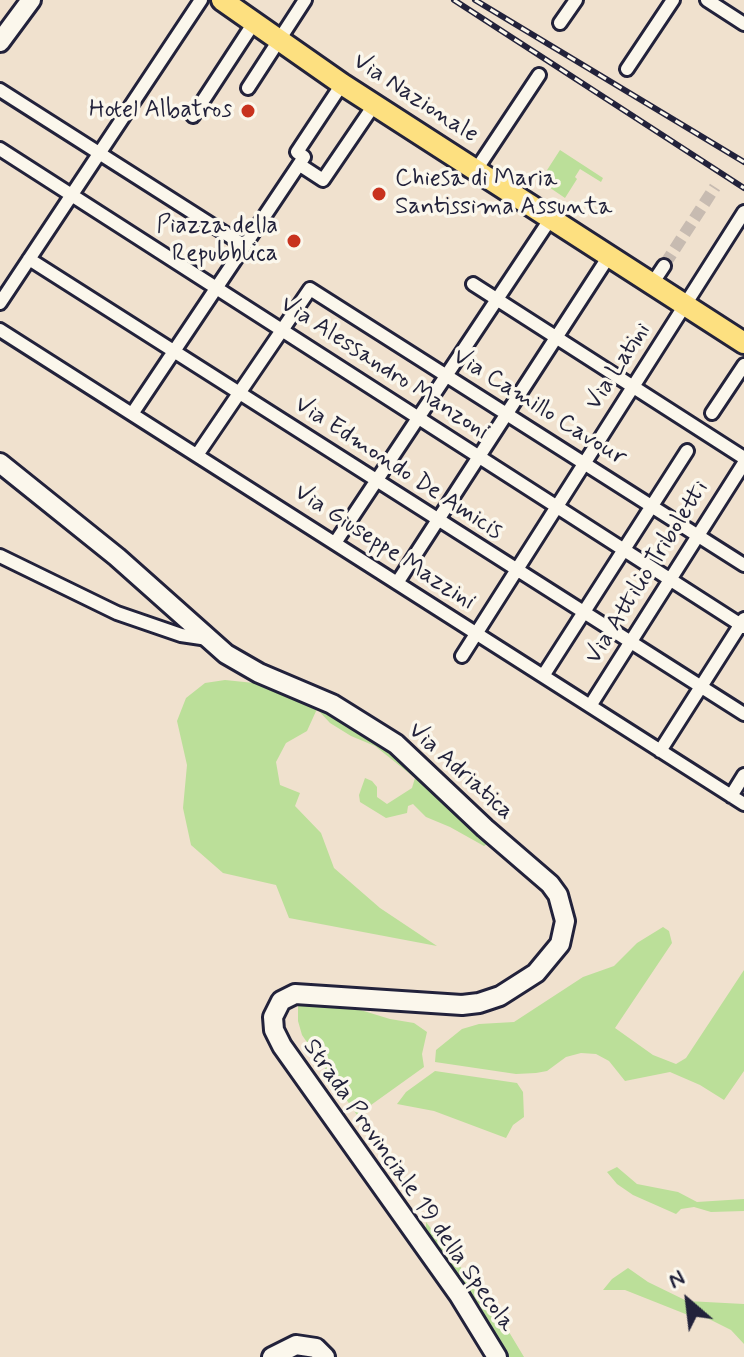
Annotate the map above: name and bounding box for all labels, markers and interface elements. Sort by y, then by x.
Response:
street label: Via Nazionale [347,48,483,150]
place label: Hotel Albatros [89,97,232,125]
marker: Hotel Albatros [239,102,257,120]
place label: Chiesa di Maria Santissima Assunta [395,166,612,222]
marker: Chiesa di Maria Santissima Assunta [370,185,388,203]
place label: Piazza della Repubblica [156,213,278,269]
marker: Piazza della Repubblica [285,232,303,250]
street label: Via Alessandro Manzoni [274,291,494,447]
street label: Via Latini [580,318,658,416]
street label: Via Camillo Cavour [447,343,631,473]
street label: Via Edmondo De Amicis [288,391,508,547]
street label: Via Attilio Triboletti [580,476,716,670]
street label: Via Giuseppe Mazzini [288,479,480,617]
street label: Via Adriatica [401,717,519,827]
street label: Strada Provinciale 19 della Specola [296,1034,520,1338]
north arrow [648,1261,728,1341]
text: N [664,1264,690,1296]

